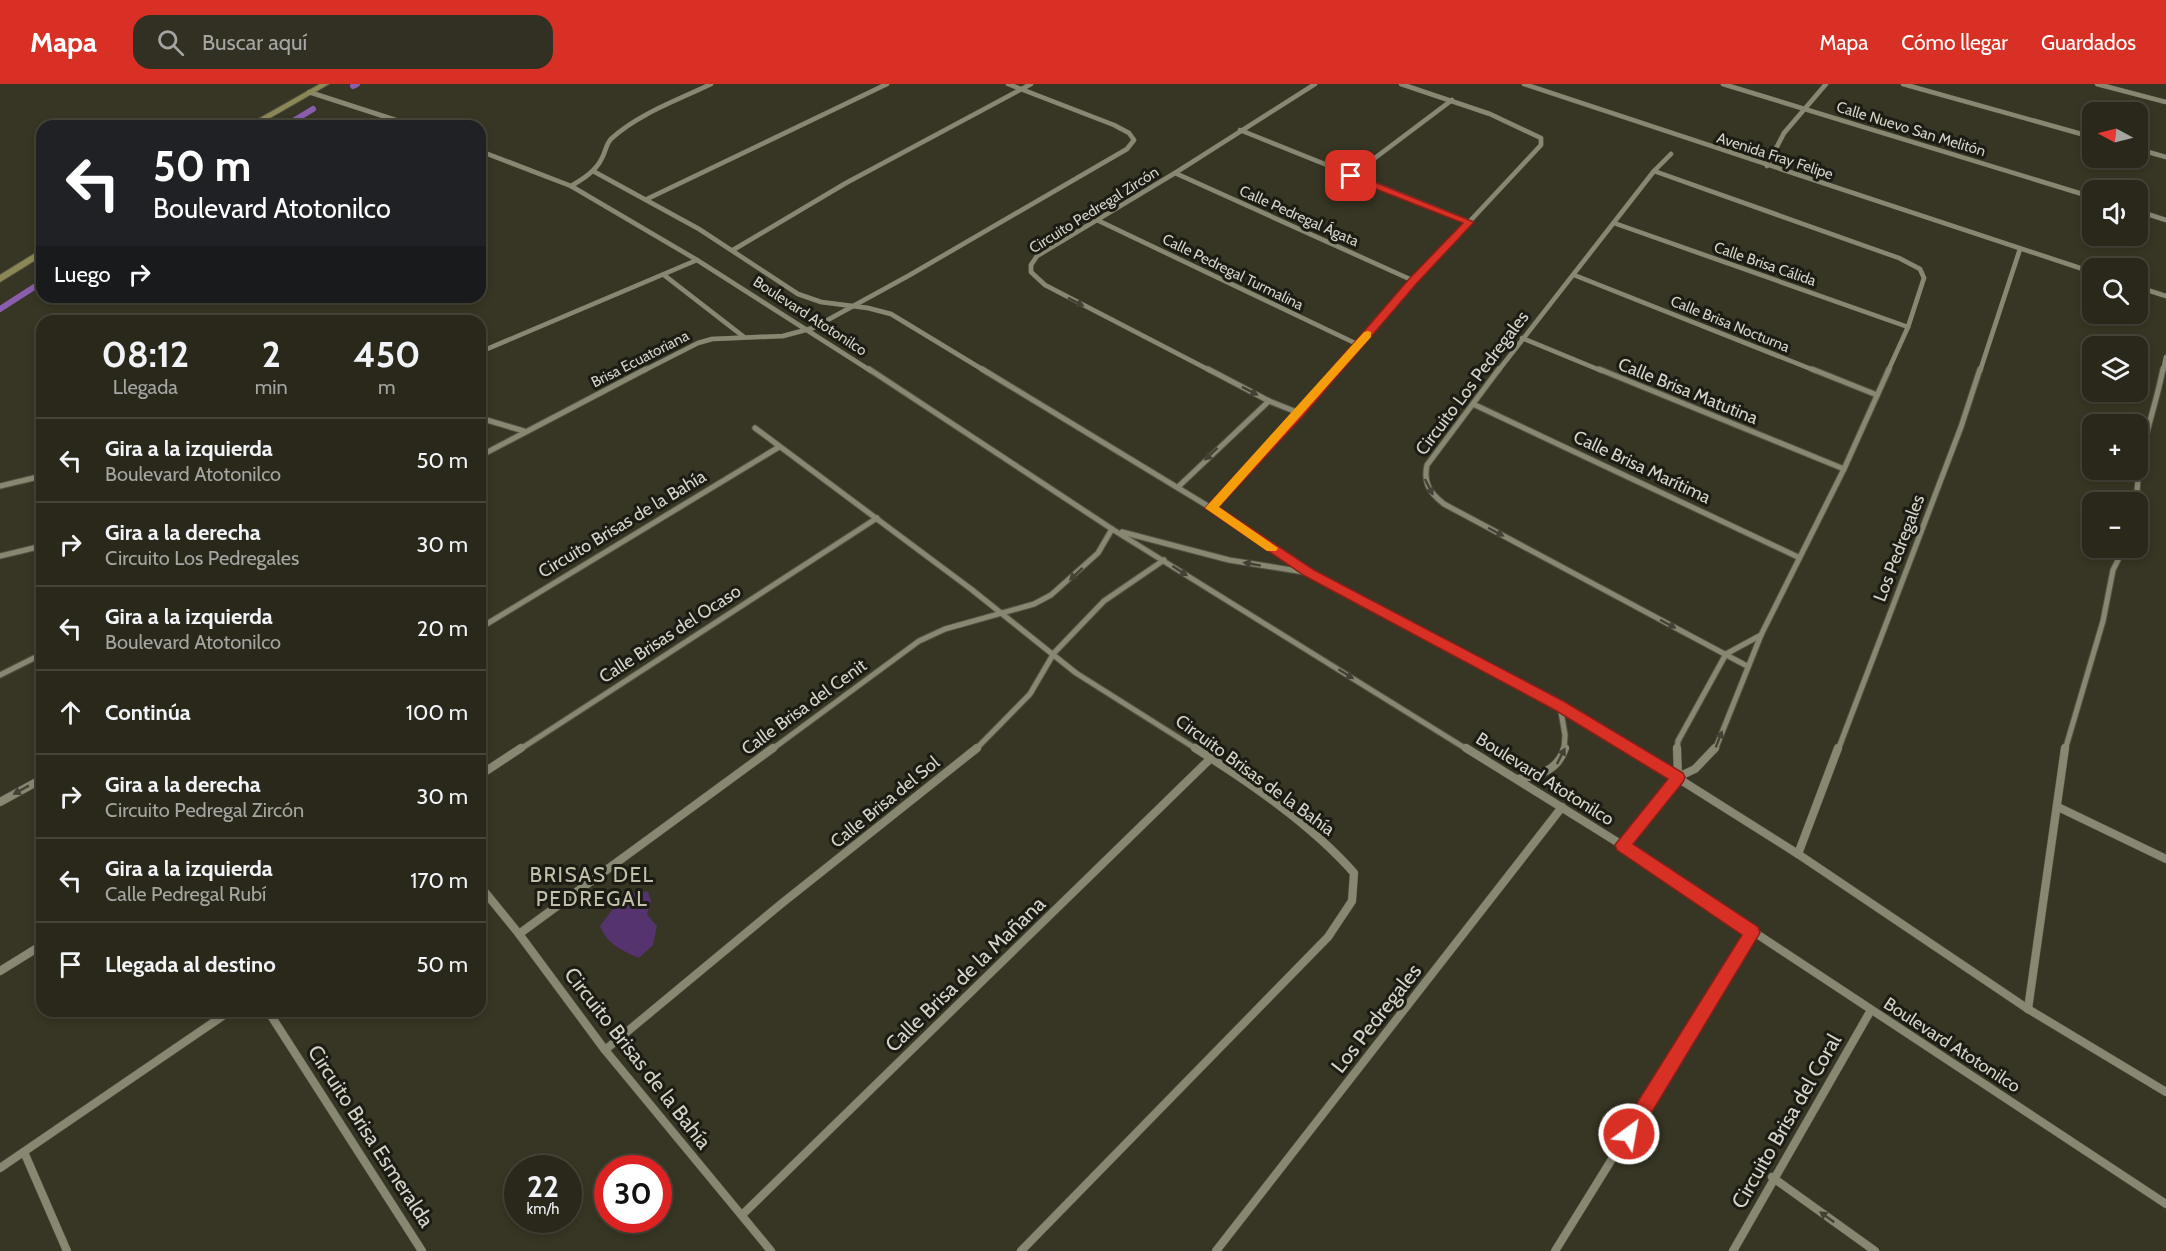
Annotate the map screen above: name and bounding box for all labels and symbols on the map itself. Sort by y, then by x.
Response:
street label: Calle Nuevo San Melitón [1834,98,1988,160]
north arrow [2082,102,2148,168]
street label: Avenida Fray Felipe [1714,129,1836,183]
pin [1325,150,1376,201]
street label: Circuito Pedregal Zircón [1026,163,1162,257]
street label: Calle Pedregal Ágata [1237,181,1363,251]
street label: Calle Pedregal Turmalina [1160,230,1307,314]
street label: Calle Brisa Cálida [1712,238,1819,290]
street label: Boulevard Atotonilco [750,272,870,360]
street label: Calle Brisa Nocturna [1668,292,1793,356]
one-way arrow [1068,297,1085,306]
street label: Circuito Los Pedregales [1411,307,1533,459]
street label: Brisa Ecuatoriana [588,326,693,391]
street label: Calle Brisa Matutina [1615,353,1761,429]
one-way arrow [1241,386,1258,396]
street label: Calle Brisa Marítima [1570,426,1714,509]
one-way arrow [1204,447,1218,461]
street label: Circuito Brisas de la Bahía [534,465,710,583]
one-way arrow [1423,478,1433,496]
street label: Los Pedregales [1869,491,1929,605]
one-way arrow [1488,527,1505,537]
one-way arrow [1242,559,1261,568]
one-way arrow [1172,565,1189,576]
one-way arrow [1069,567,1083,581]
street label: Calle Brisas del Ocaso [595,580,745,688]
one-way arrow [1659,618,1677,628]
street label: Calle Brisa del Cenit [737,654,871,760]
one-way arrow [1338,668,1354,679]
street label: Circuito Brisas de la Bahía [1171,710,1339,840]
street label: Boulevard Atotonilco [1472,728,1618,830]
one-way arrow [1714,729,1724,747]
one-way arrow [1555,747,1565,765]
street label: Calle Brisa del Sol [826,751,945,853]
one-way arrow [12,785,29,795]
district label: BRISAS DEL PEDREGAL [529,862,655,911]
street label: Calle Brisa de la Mañana [880,891,1050,1057]
street label: Los Pedregales [1326,958,1426,1077]
street label: Circuito Brisas de la Bahía [559,962,717,1154]
street label: Boulevard Atotonilco [1880,993,2025,1097]
street label: Circuito Brisa del Coral [1726,1029,1846,1213]
street label: Circuito Brisa Esmeralda [303,1040,439,1232]
position arrow [1597,1102,1661,1166]
speed limit sign: 30 [594,1155,672,1233]
one-way arrow [1820,1211,1836,1223]

